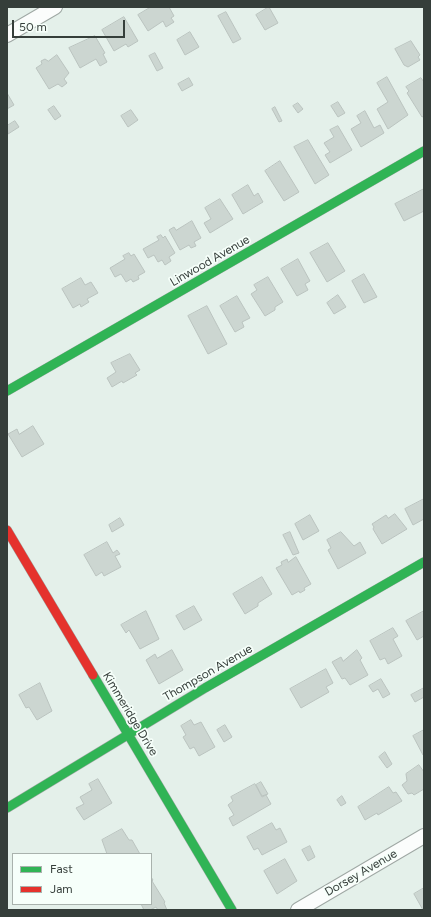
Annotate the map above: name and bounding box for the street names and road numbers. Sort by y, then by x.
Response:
street label: Linwood Avenue [168,232,252,290]
street label: Thompson Avenue [161,642,255,704]
street label: Kimmeridge Drive [99,669,161,759]
street label: Dorsey Avenue [322,846,400,900]

